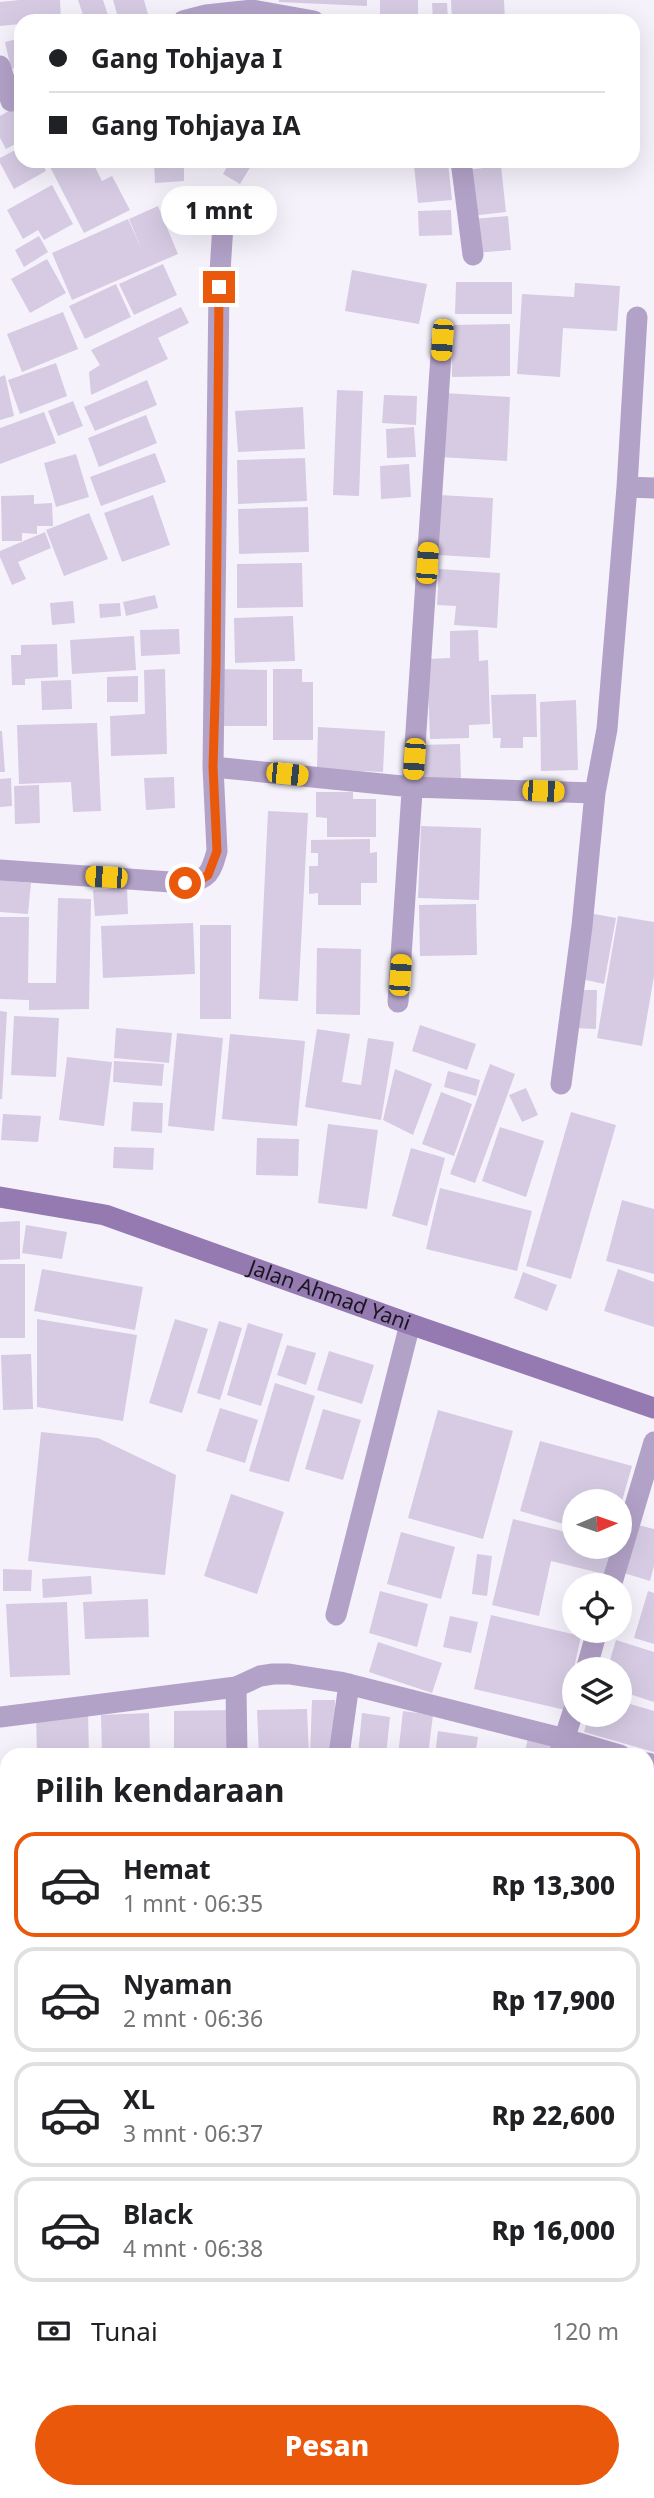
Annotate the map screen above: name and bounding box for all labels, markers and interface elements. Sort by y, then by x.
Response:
text: Gang Tohjaya I [91,40,282,76]
text: Gang Tohjaya IA [91,107,300,143]
callout: 1 mnt [161,186,277,234]
text: 1 mnt [185,194,253,226]
route end [203,271,235,303]
car [431,318,454,362]
car [416,541,439,585]
car [403,737,426,781]
car [266,761,309,787]
car [522,780,565,802]
car [85,865,128,889]
route start [169,867,201,899]
car [389,953,412,997]
street label: Jalan Ahmad Yani [243,1252,415,1336]
north arrow [562,1489,632,1559]
map controls [562,1489,632,1727]
button: locate [562,1573,632,1643]
button: layers [562,1657,632,1727]
text: Pilih kendaraan [35,1768,285,1811]
text: Hemat [123,1851,211,1887]
icon: car [39,1853,102,1916]
text: Rp 13,300 [492,1867,615,1903]
text: 1 mnt · 06:35 [123,1887,263,1919]
text: Nyaman [123,1966,232,2002]
icon: car [39,1968,102,2031]
text: Rp 17,900 [492,1982,615,2018]
text: 2 mnt · 06:36 [123,2002,263,2034]
text: XL [123,2081,155,2117]
icon: car [39,2083,102,2146]
text: Rp 22,600 [492,2097,615,2133]
text: 3 mnt · 06:37 [123,2117,263,2149]
text: Black [123,2196,193,2232]
icon: car [39,2198,102,2261]
text: Rp 16,000 [492,2212,615,2248]
text: 4 mnt · 06:38 [123,2232,263,2264]
icon: cash [35,2312,73,2350]
text: Tunai [91,2313,158,2349]
text: 120 m [552,2315,619,2347]
button: Pesan [35,2405,619,2485]

